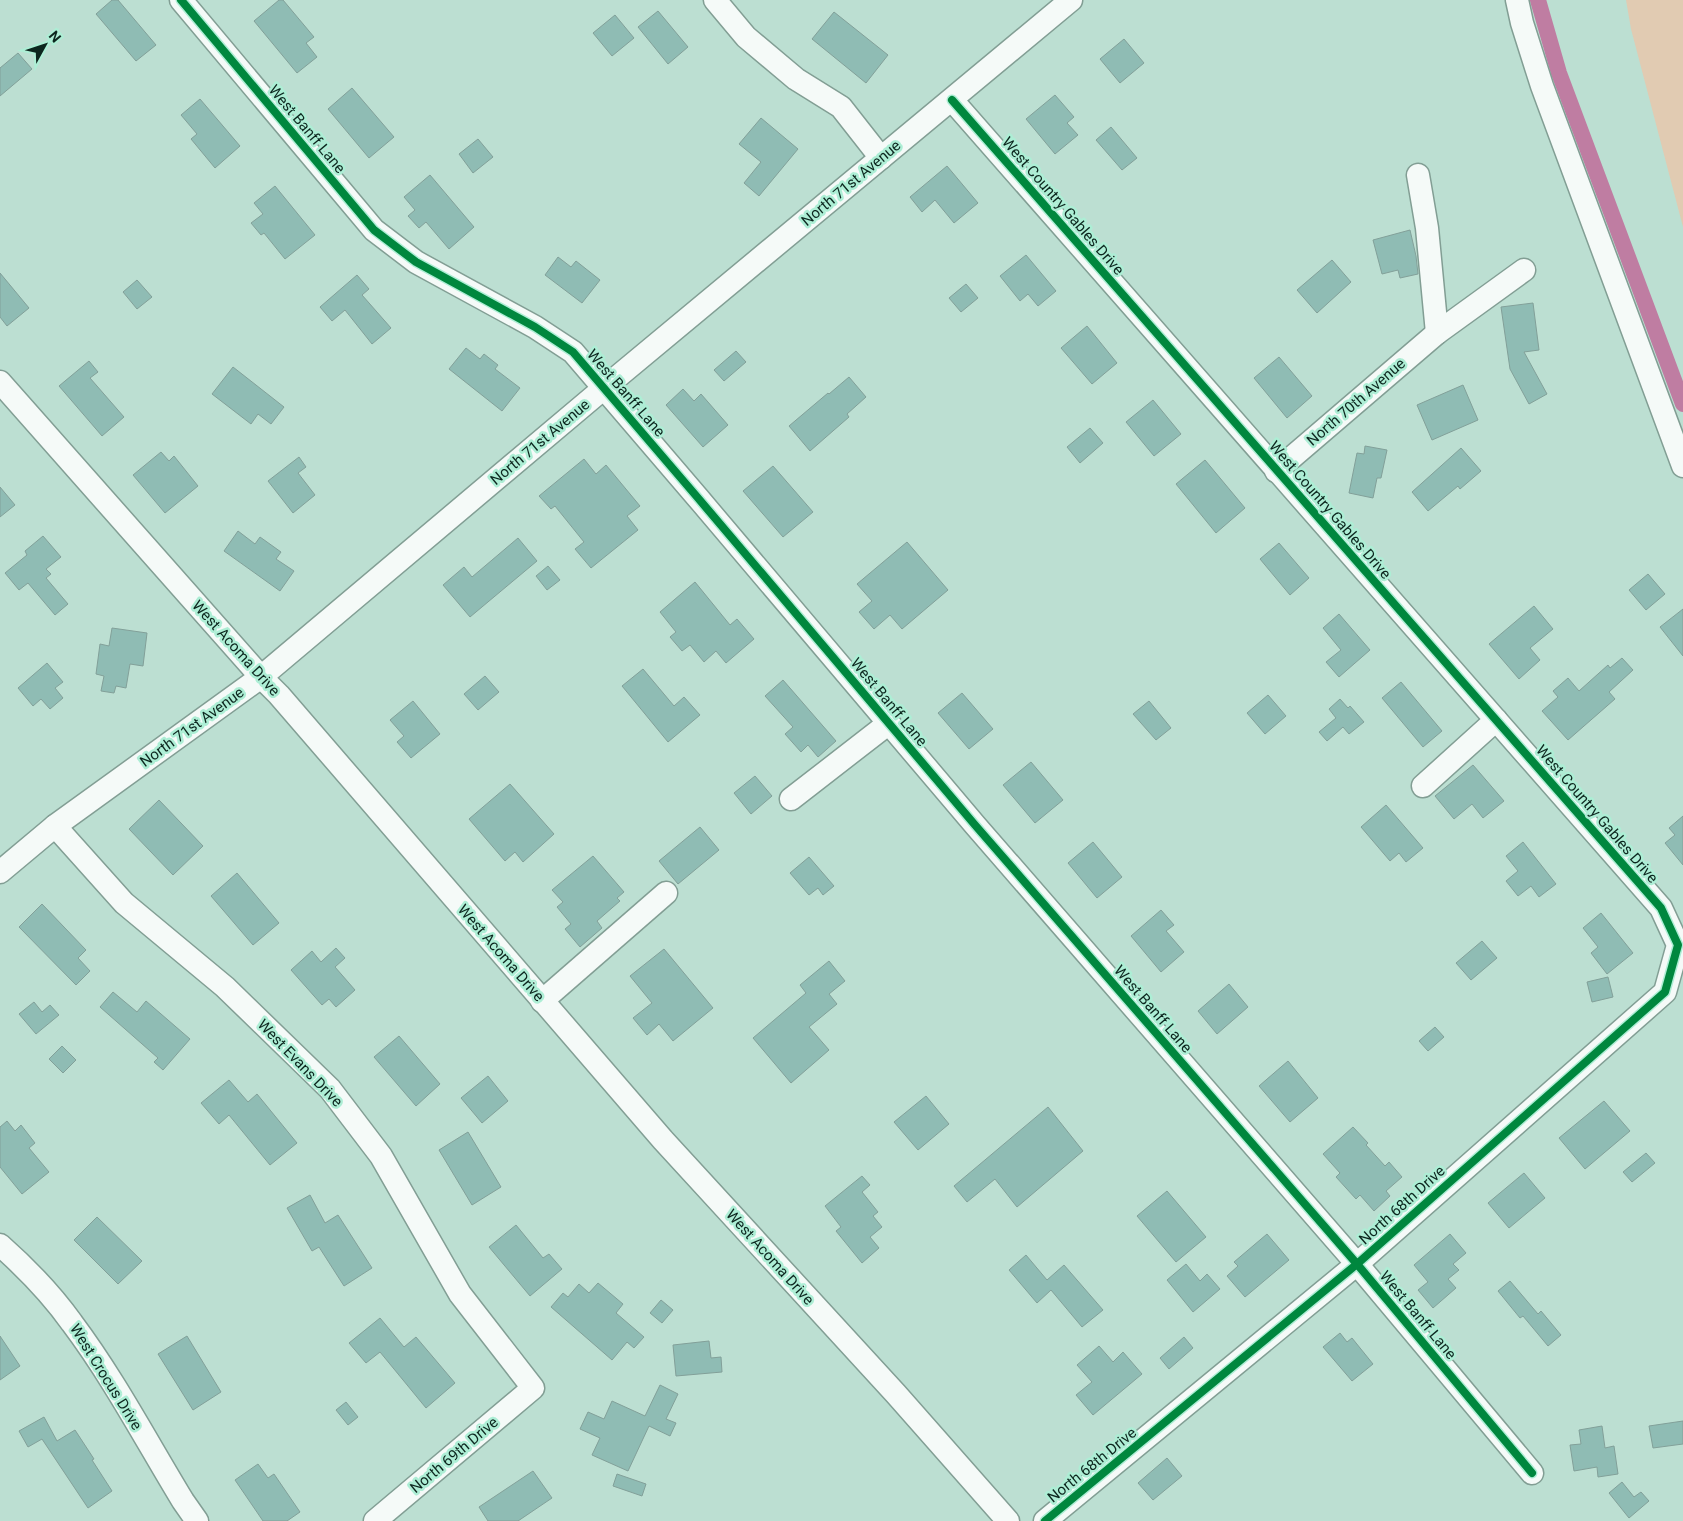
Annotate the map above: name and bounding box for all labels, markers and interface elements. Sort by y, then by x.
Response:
north arrow [20,20,70,70]
text: N [46,28,64,46]
street label: West Banff Lane [265,81,349,177]
street label: West Country Gables Drive [998,133,1128,279]
street label: North 71st Avenue [798,136,904,230]
street label: West Banff Lane [583,346,669,440]
street label: North 70th Avenue [1303,354,1409,450]
street label: North 71st Avenue [487,395,593,489]
street label: West Country Gables Drive [1265,437,1395,583]
street label: West Acoma Drive [188,597,284,700]
street label: West Banff Lane [847,654,931,750]
street label: North 71st Avenue [137,683,247,771]
street label: West Country Gables Drive [1532,741,1662,887]
street label: West Acoma Drive [454,901,548,1005]
street label: West Banff Lane [1110,962,1196,1056]
street label: West Evans Drive [254,1016,346,1110]
street label: North 68th Drive [1355,1162,1449,1248]
street label: West Acoma Drive [722,1206,818,1309]
street label: West Banff Lane [1376,1267,1460,1363]
street label: West Crocus Drive [66,1321,146,1434]
street label: North 69th Drive [406,1413,502,1497]
street label: North 68th Drive [1044,1424,1140,1506]

